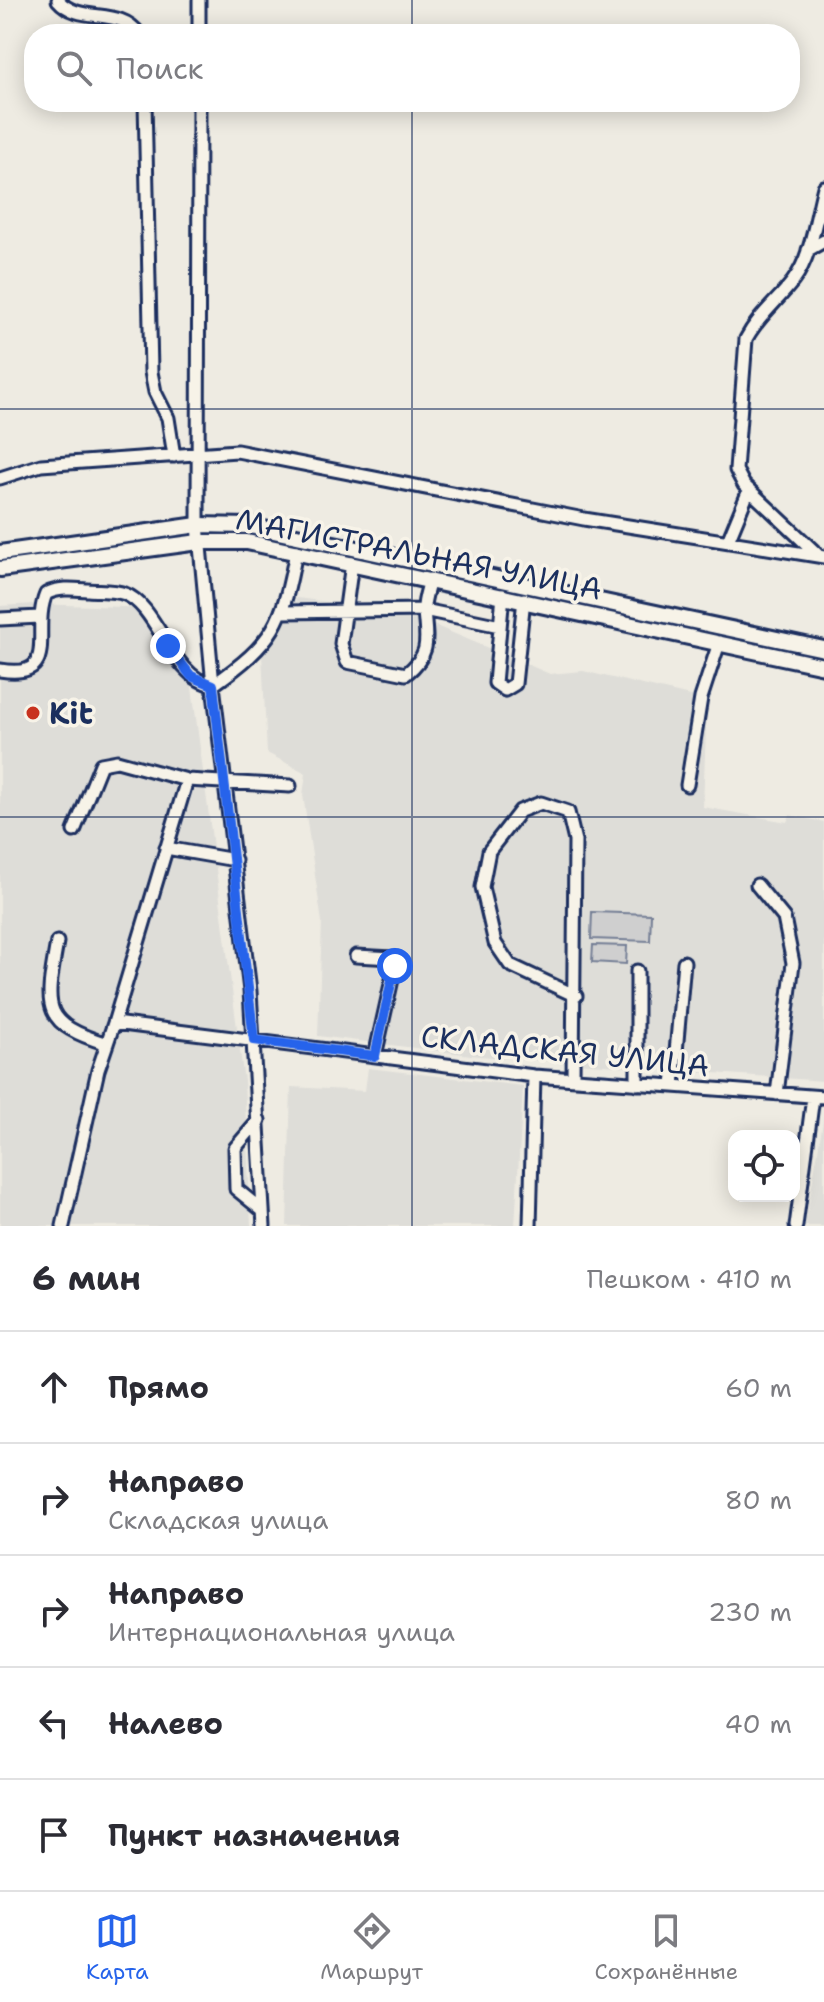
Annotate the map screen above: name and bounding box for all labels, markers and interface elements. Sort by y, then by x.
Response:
search box [24,24,800,112]
icon: search [52,46,96,90]
text: Поиск [116,48,204,89]
street label: МАГИСТРАЛЬНАЯ УЛИЦА [233,498,605,610]
route end [150,628,186,664]
place label: Kit [49,693,93,734]
marker: Kit [24,704,42,722]
route start [377,948,413,984]
street label: СКЛАДСКАЯ УЛИЦА [419,1015,711,1087]
map controls [728,1130,800,1202]
button: locate [728,1130,800,1202]
text: 6 мин [32,1255,141,1301]
text: Пешком · 410 m [587,1261,792,1296]
icon: ahead [32,1365,76,1409]
text: Прямо [108,1367,209,1408]
text: 60 m [725,1370,792,1405]
text: Направо [108,1461,244,1502]
icon: right [32,1477,76,1521]
text: 80 m [725,1482,792,1517]
text: Складская улица [108,1502,328,1537]
text: Направо [108,1573,244,1614]
icon: right [32,1589,76,1633]
text: 230 m [708,1594,792,1629]
text: Интернациональная улица [108,1614,455,1649]
icon: left [32,1701,76,1745]
text: Налево [108,1703,223,1744]
text: 40 m [725,1706,792,1741]
icon: arrive [32,1813,76,1857]
text: Пункт назначения [108,1815,400,1856]
tab: Карта [86,1909,149,1986]
tab: Маршрут [320,1909,423,1986]
tab: Сохранённые [595,1909,738,1986]

